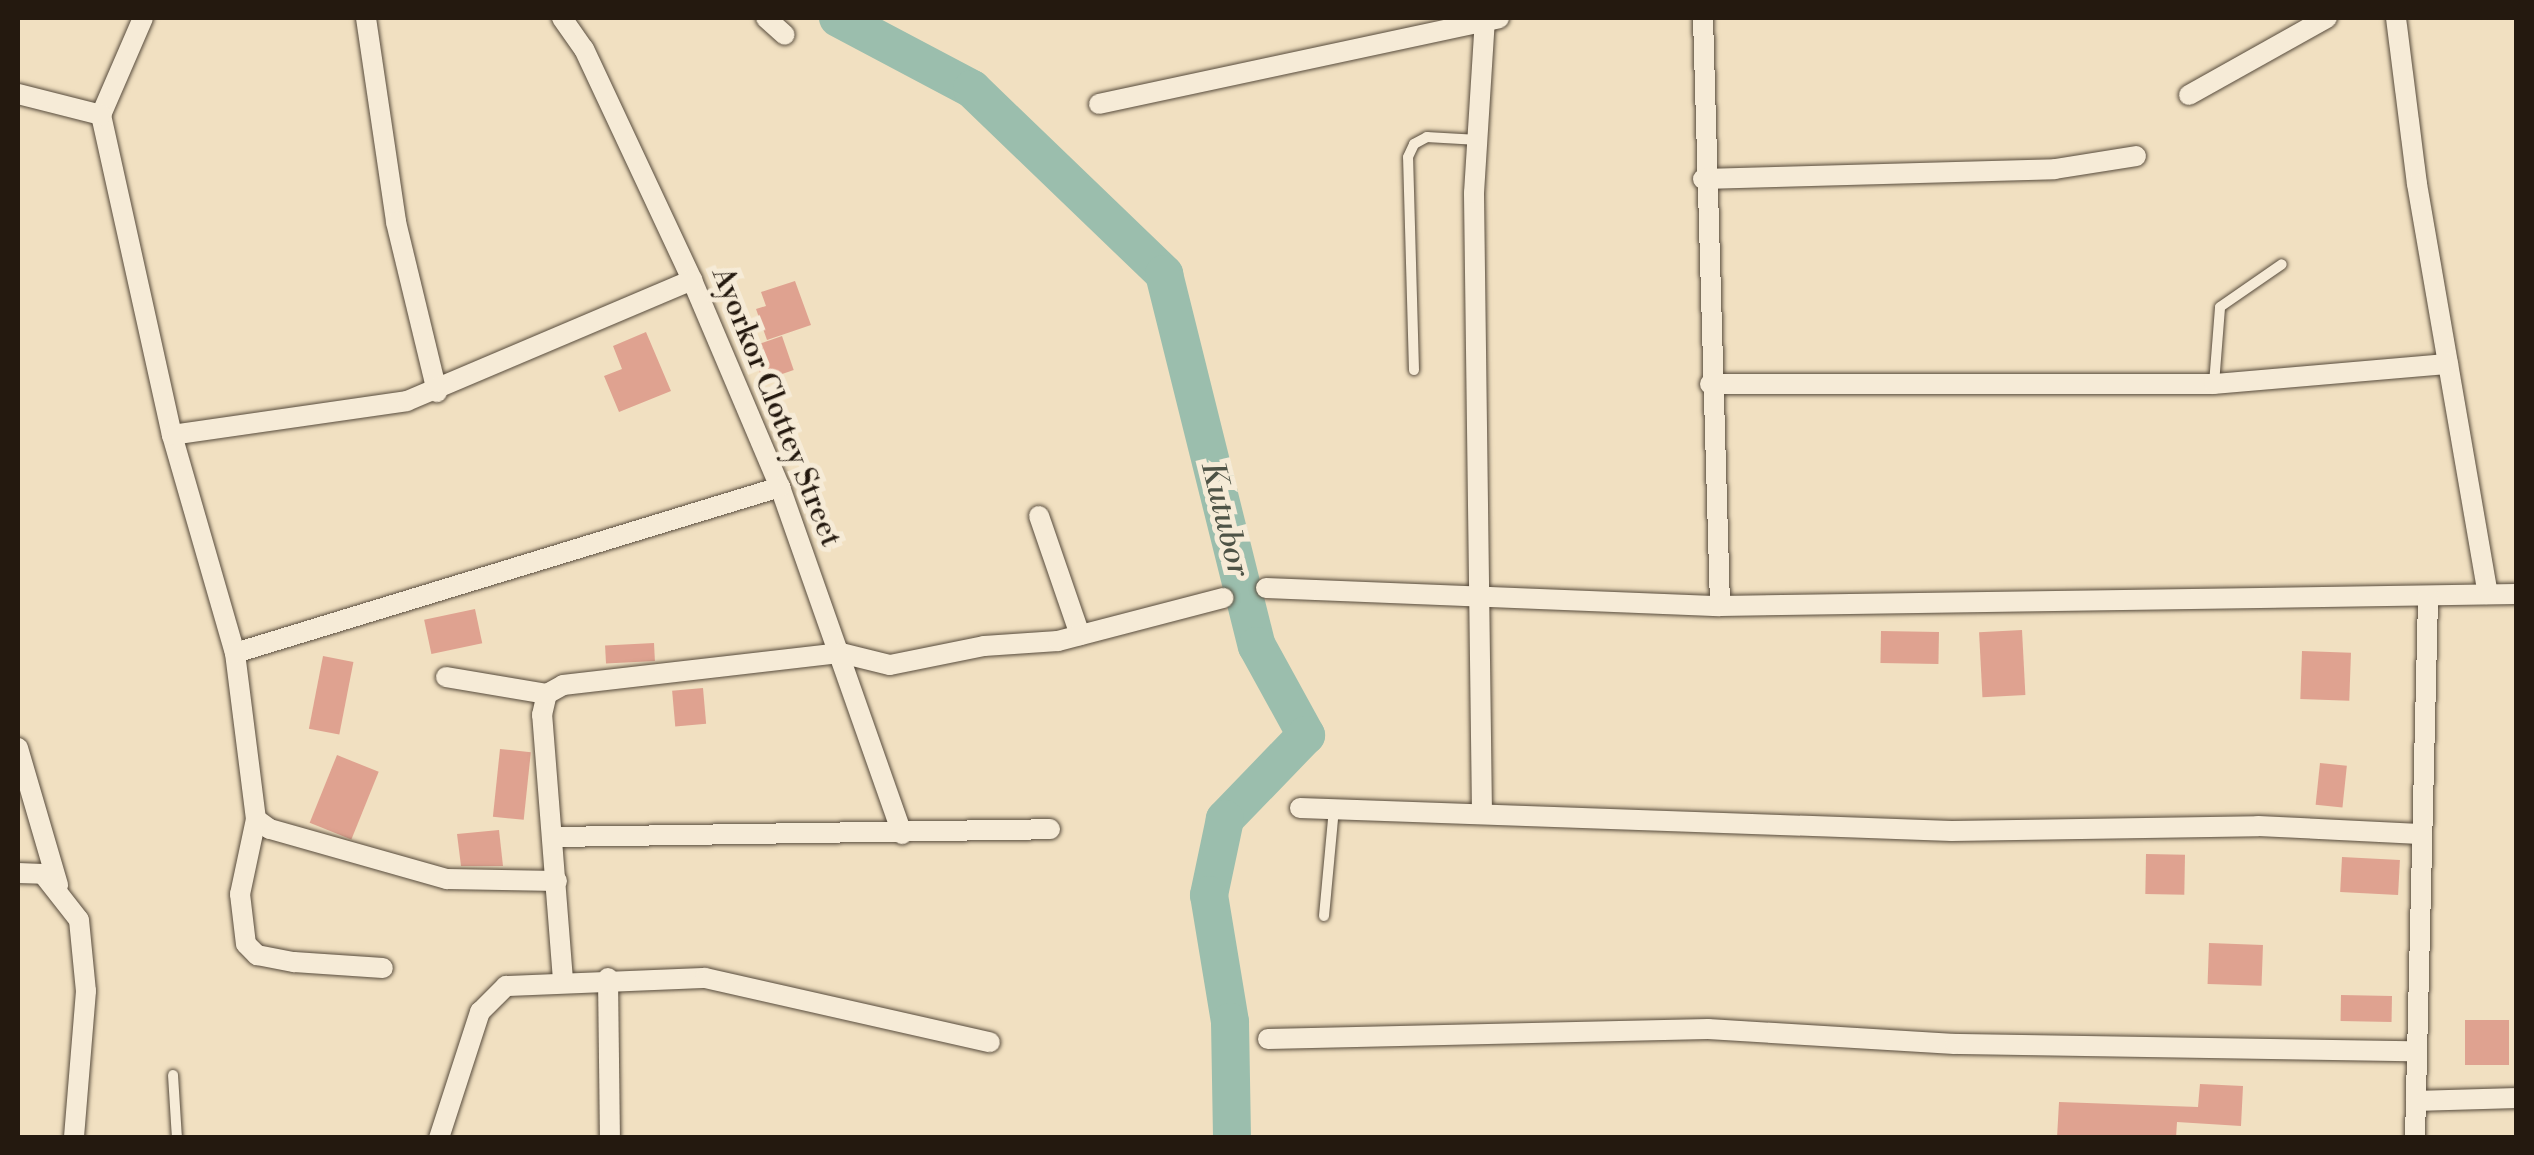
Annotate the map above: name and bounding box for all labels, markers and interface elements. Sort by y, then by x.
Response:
street label: Ayorkor Clottey Street [703,262,849,552]
water label: Kutubor [1192,457,1258,581]

